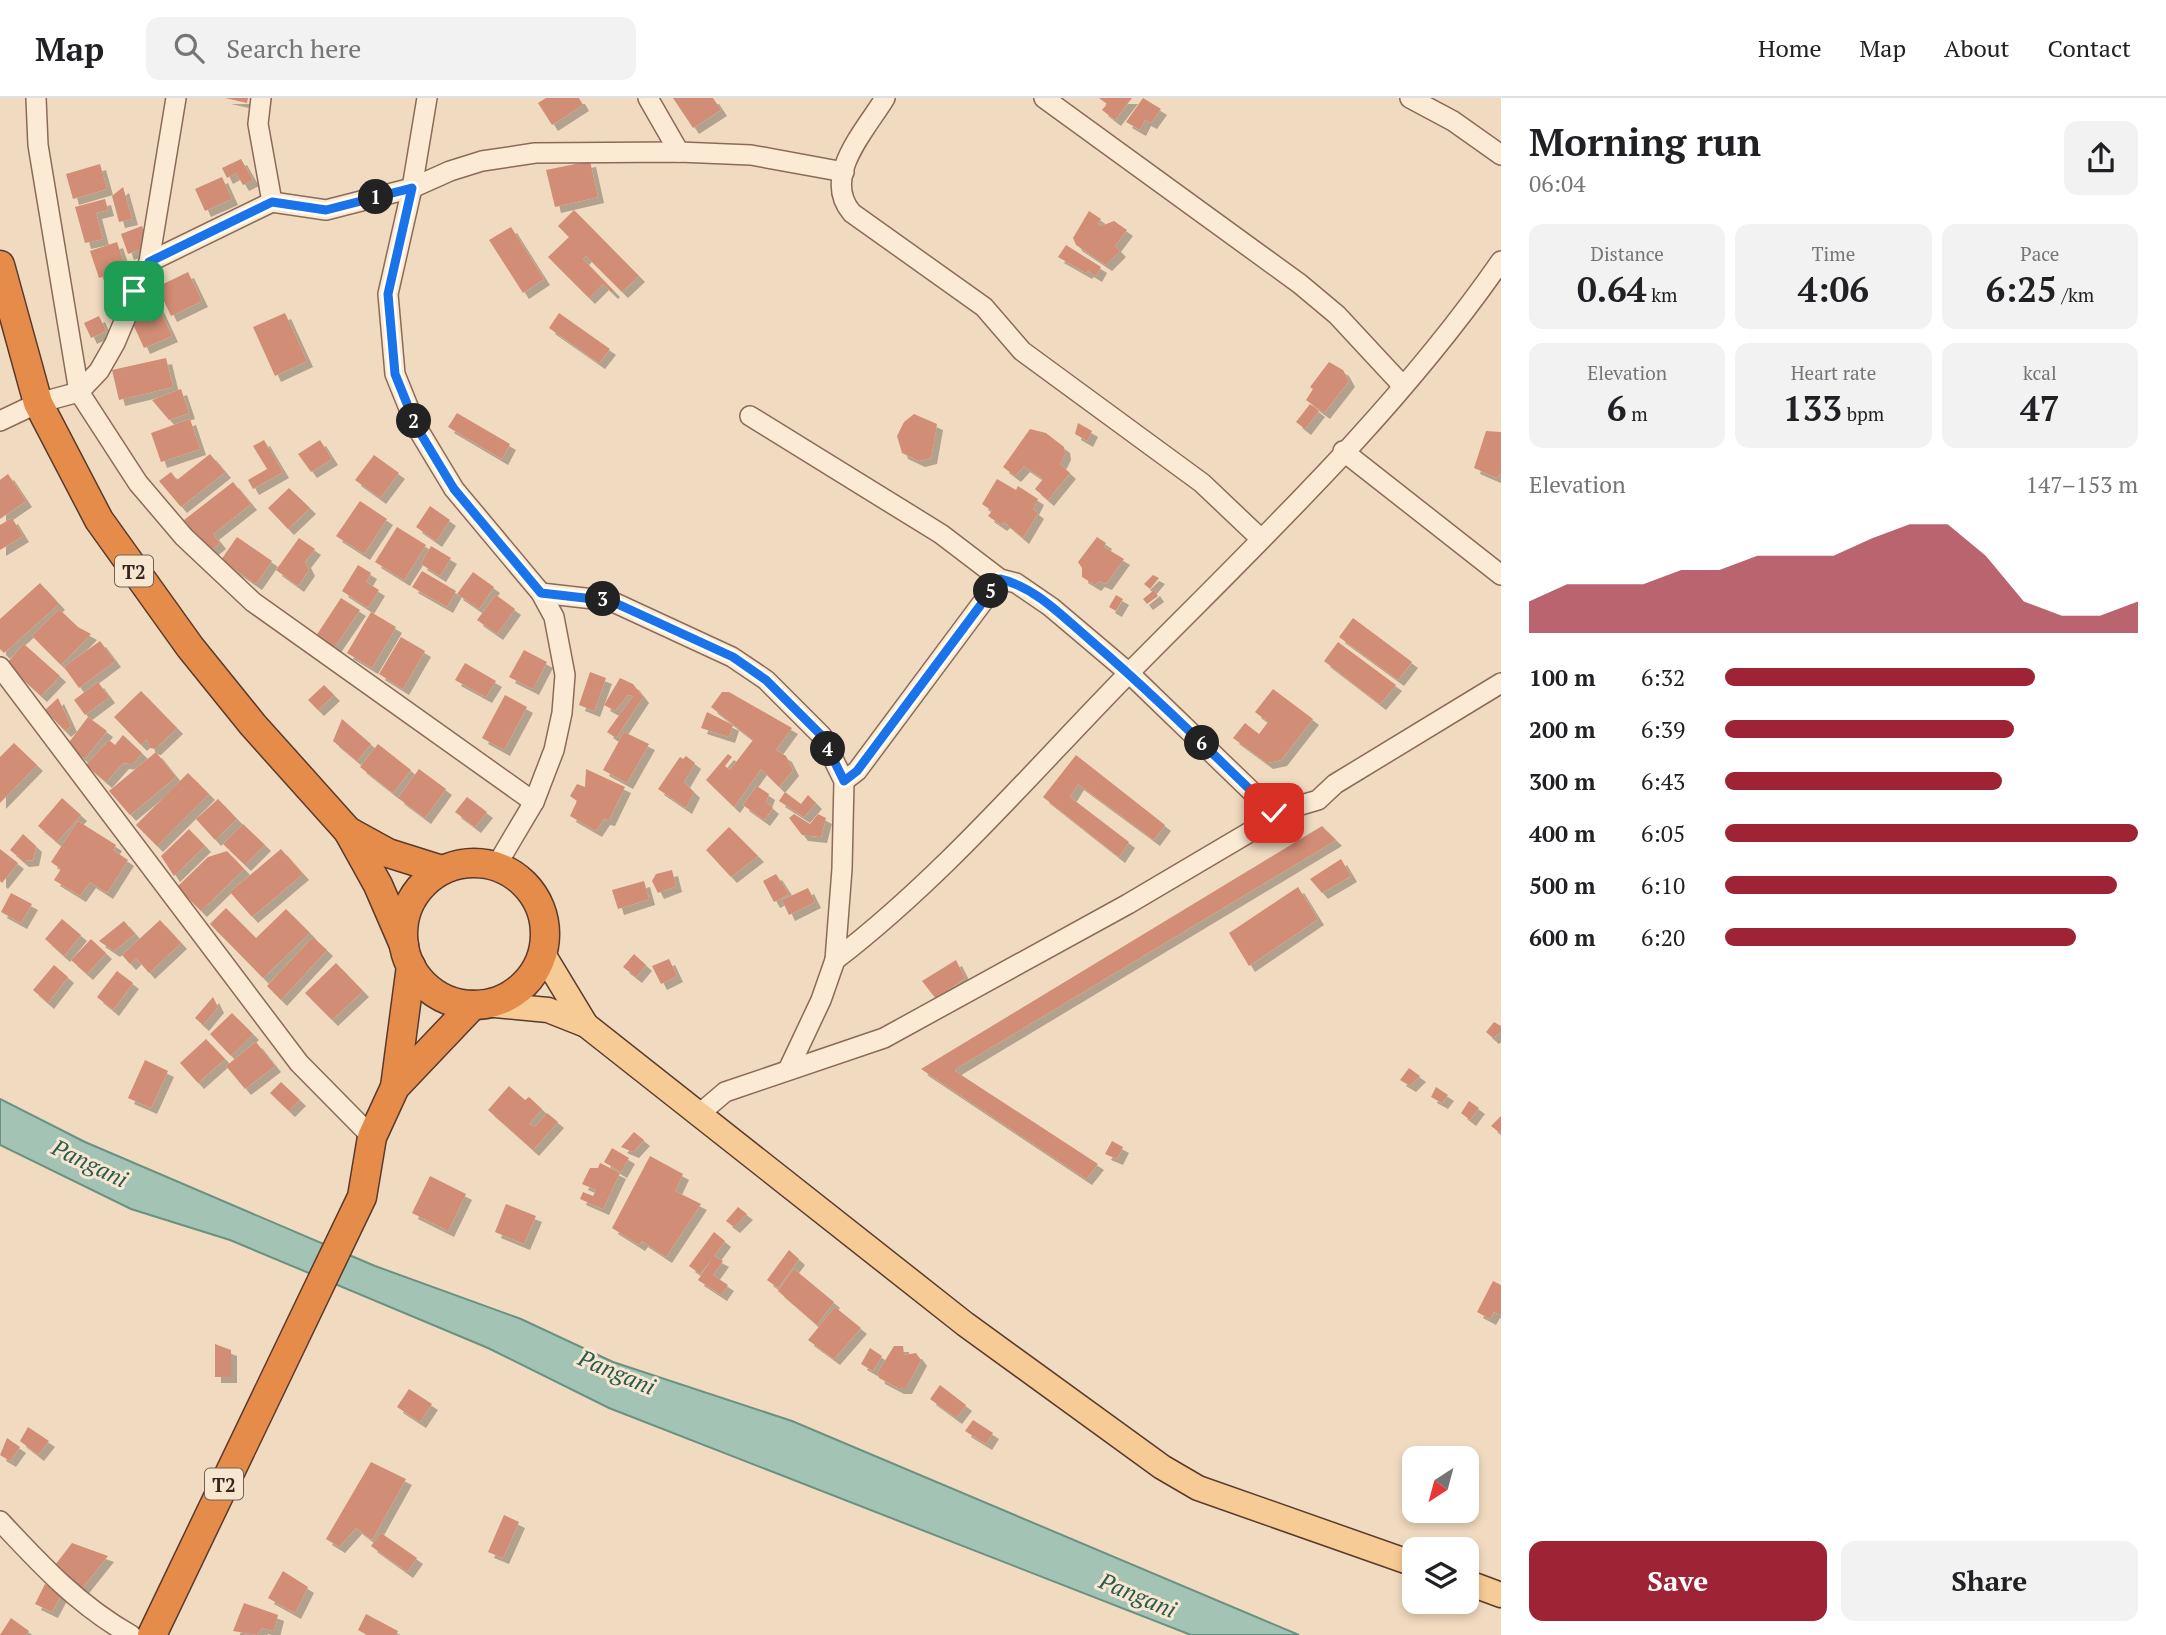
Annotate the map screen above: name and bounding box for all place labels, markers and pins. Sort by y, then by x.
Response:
pin: 1 [358,180,394,214]
pin [104,261,164,321]
pin: 2 [396,404,432,438]
pin: 5 [974,574,1009,608]
pin: 3 [586,582,620,616]
pin: 6 [1184,726,1220,760]
pin: 4 [810,732,846,766]
pin [1244,783,1304,843]

